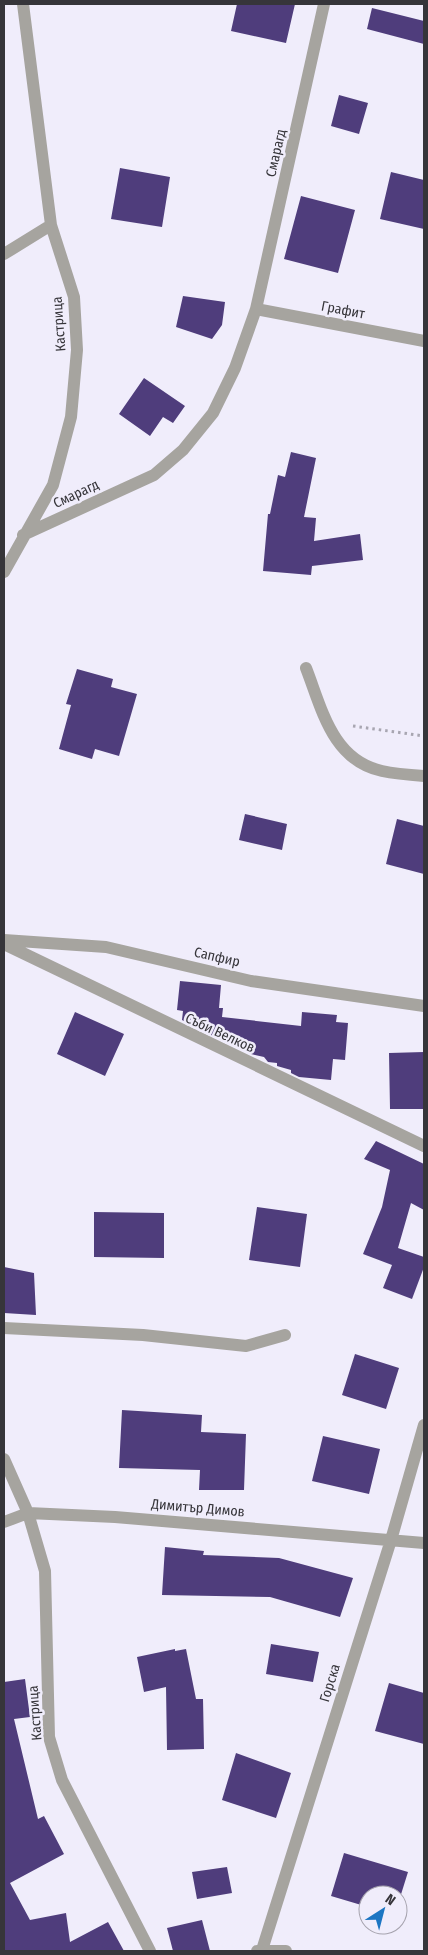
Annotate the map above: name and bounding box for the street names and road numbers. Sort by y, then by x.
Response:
street label: Смарагд [262,127,290,179]
street label: Кастрица [49,296,69,352]
street label: Графит [320,297,367,323]
street label: Смарагд [50,476,102,512]
street label: Сапфир [192,943,242,971]
street label: Съби Велков [183,1010,257,1056]
street label: Димитър Димов [150,1495,245,1521]
street label: Горска [316,1662,344,1704]
street label: Кастрица [25,1685,45,1741]

